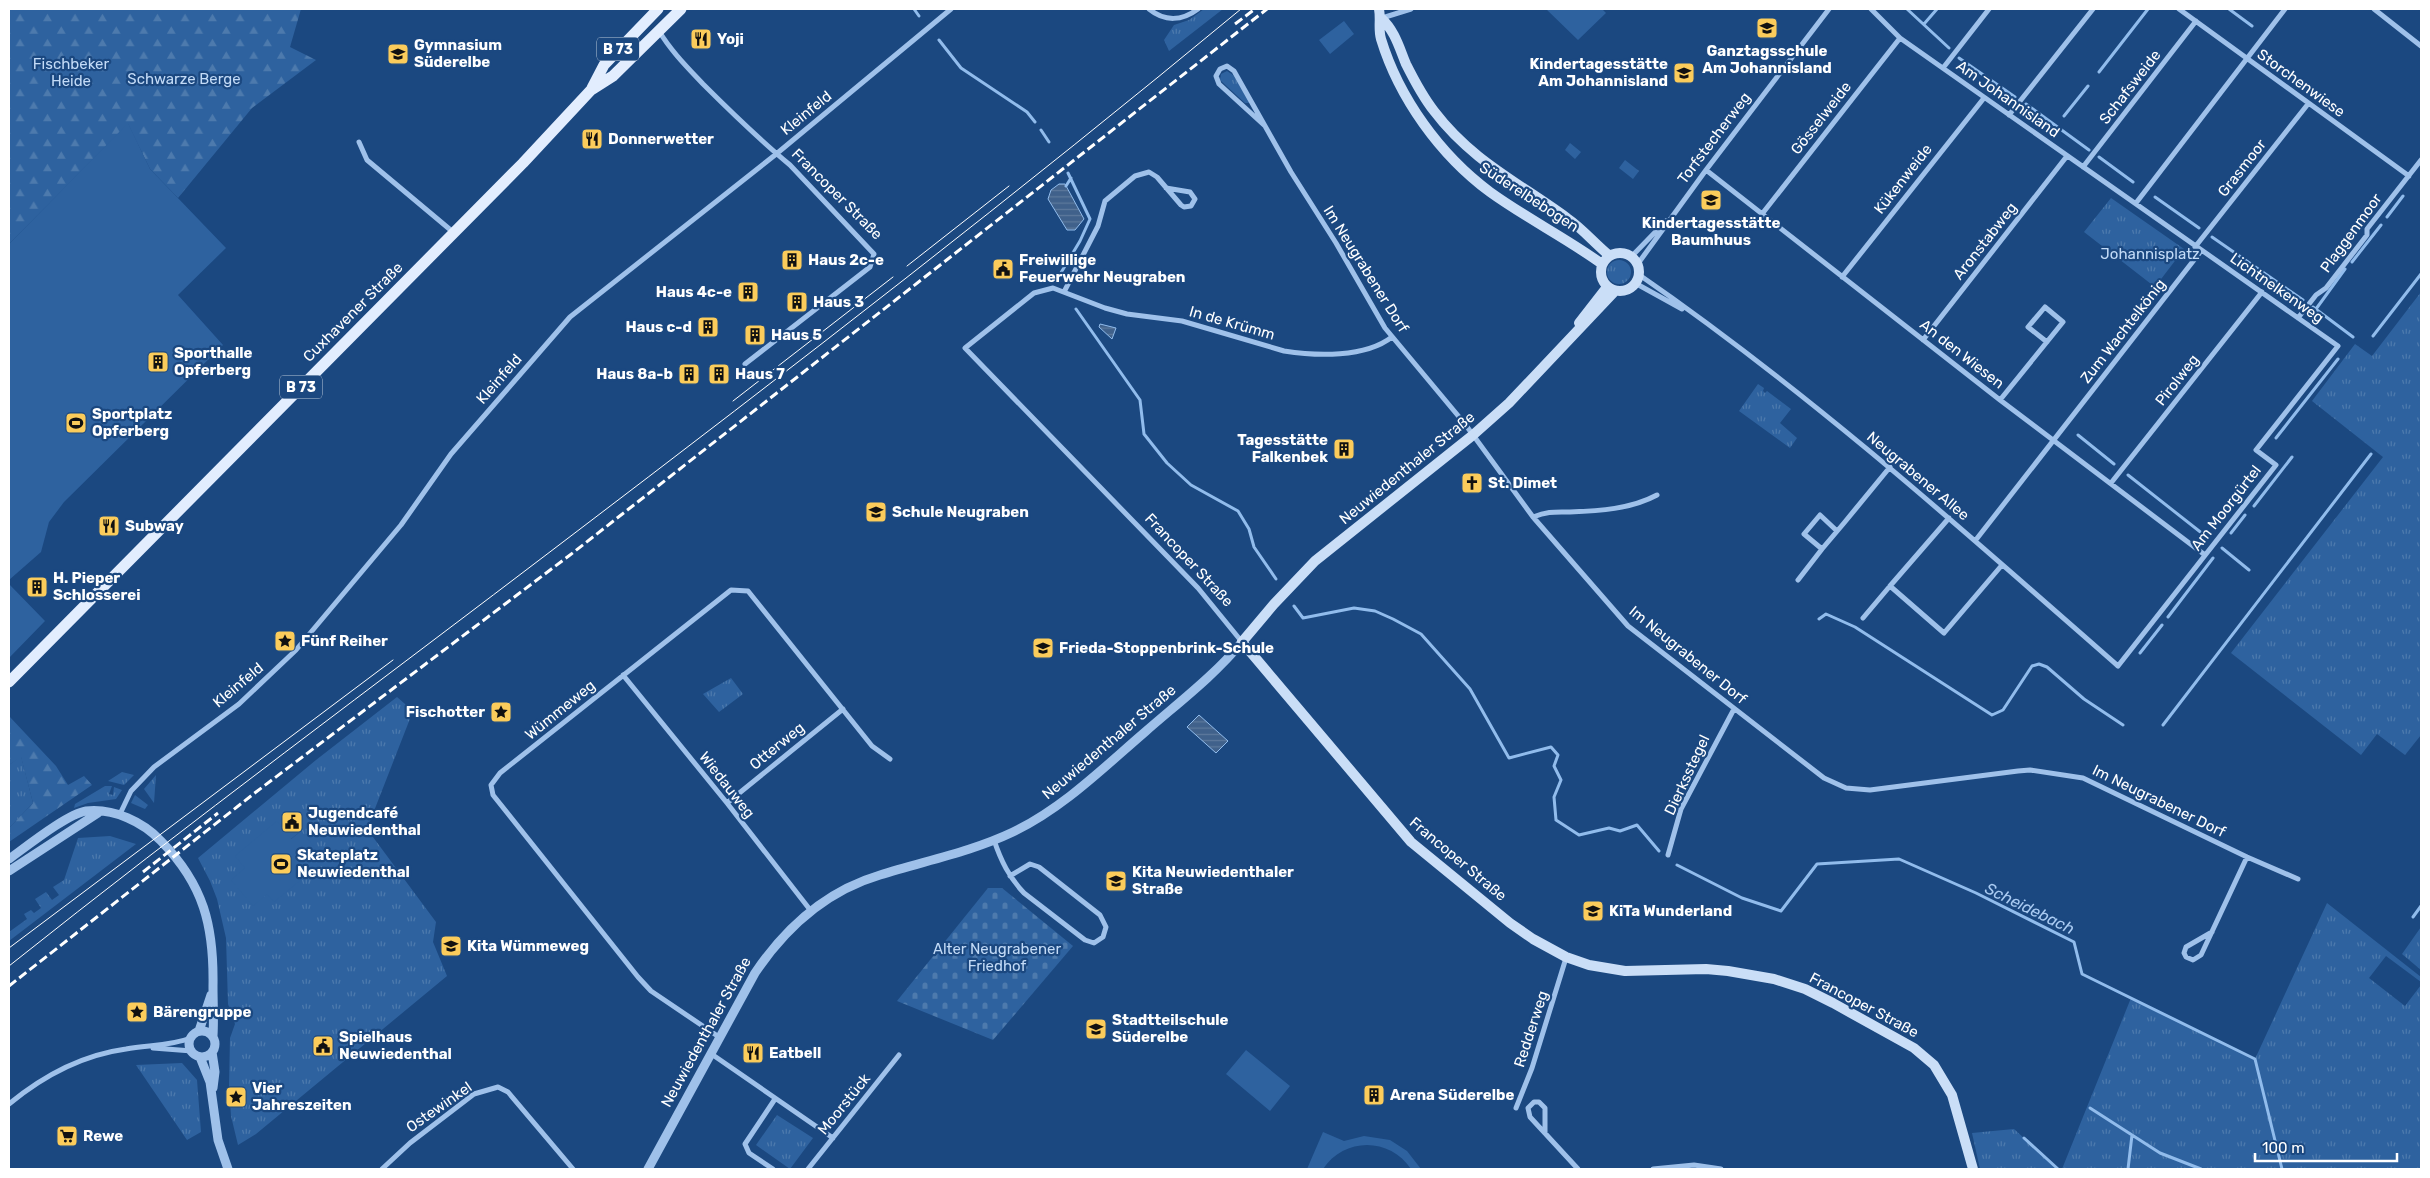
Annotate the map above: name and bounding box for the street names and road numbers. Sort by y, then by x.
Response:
road number: B 73 [597,38,639,61]
street label: Storchenwiese [2254,45,2348,121]
street label: Schafsweide [2095,46,2165,128]
street label: Am Johannisland [1953,57,2063,141]
street label: Gösselweide [1787,78,1855,158]
street label: Kleinfeld [777,87,835,139]
street label: Torfstecherweg [1674,89,1754,187]
street label: Grasmoor [2214,135,2270,200]
street label: Kükenweide [1870,140,1936,218]
street label: Francoper Straße [788,145,886,243]
street label: Süderelbebogen [1476,158,1582,236]
street label: Plaggenmoor [2316,190,2386,276]
street label: Aronstabweg [1949,199,2021,283]
street label: Im Neugrabener Dorf [1320,202,1412,336]
street label: Lichtnelkenweg [2227,249,2327,327]
street label: Cuxhavener Straße [299,258,407,366]
street label: Zum Wachtelkönig [2077,275,2169,387]
street label: In de Krümm [1187,302,1277,344]
street label: An den Wiesen [1916,316,2008,392]
street label: Kleinfeld [472,350,526,408]
street label: Pirolweg [2151,351,2203,409]
road number: B 73 [280,376,322,398]
street label: Neuwiedenthaler Straße [1336,408,1478,528]
street label: Neugrabener Allee [1863,428,1973,524]
street label: Am Moorgürtel [2187,462,2265,554]
street label: Francoper Straße [1141,510,1237,610]
street label: Im Neugrabener Dorf [1626,602,1751,708]
street label: Kleinfeld [209,659,267,711]
street label: Wümmeweg [521,676,599,744]
street label: Neuwiedenthaler Straße [1039,681,1179,803]
street label: Otterweg [746,718,808,774]
street label: Dierksstegel [1661,732,1713,818]
street label: Wiedauweg [695,748,759,822]
street label: Im Neugrabener Dorf [2089,761,2229,841]
street label: Francoper Straße [1406,813,1510,905]
street label: Neuwiedenthaler Straße [657,954,755,1110]
street label: Francoper Straße [1806,969,1922,1041]
street label: Redderweg [1510,989,1552,1069]
street label: Moorstück [814,1070,874,1138]
street label: Ostewinkel [403,1078,475,1136]

